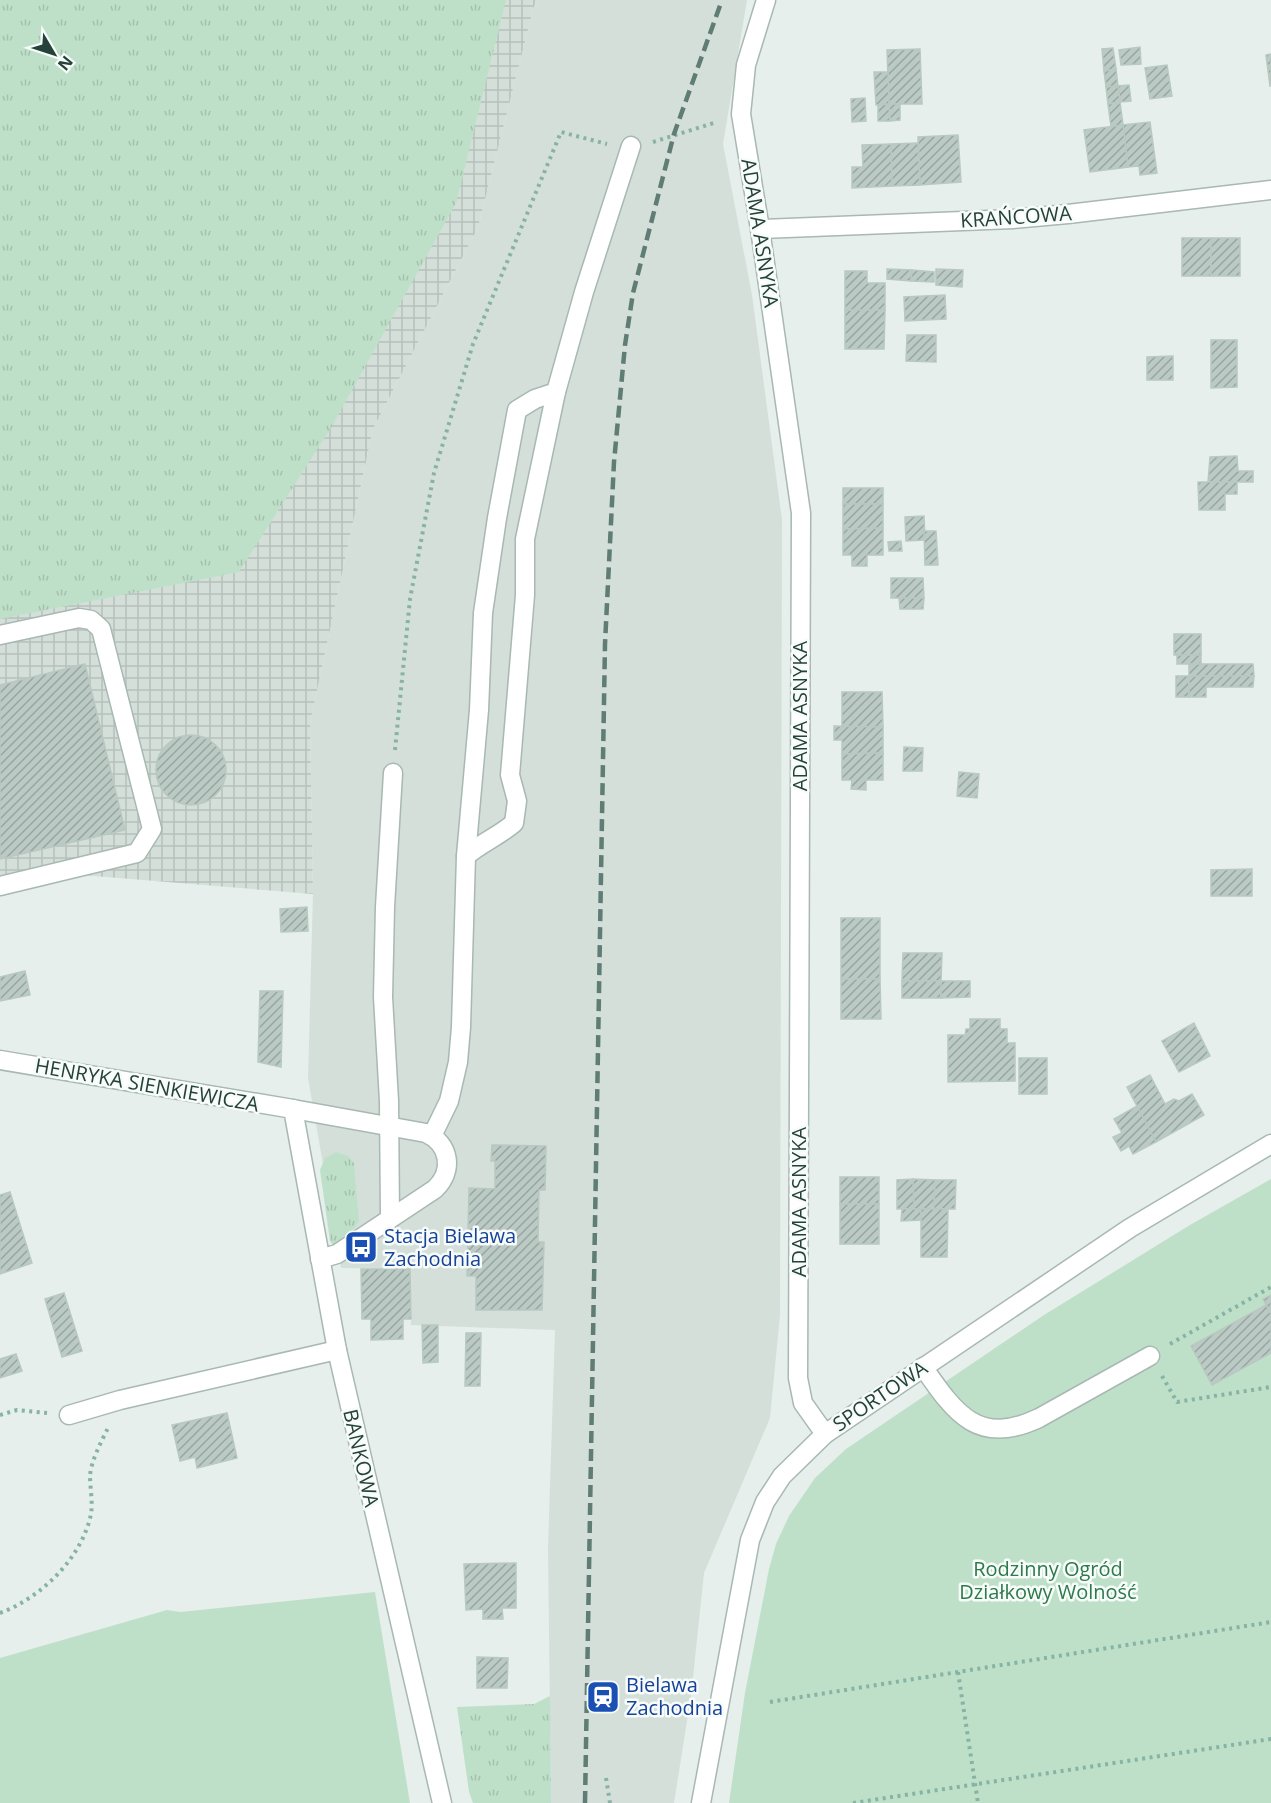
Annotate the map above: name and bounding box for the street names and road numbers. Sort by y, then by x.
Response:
street label: ADAMA ASNYKA [735,157,786,310]
street label: KRAŃCOWA [959,199,1073,234]
street label: ADAMA ASNYKA [786,640,813,791]
street label: HENRYKA SIENKIEWICZA [33,1052,262,1118]
street label: ADAMA ASNYKA [785,1126,812,1277]
street label: SPORTOWA [827,1354,933,1437]
street label: BANKOWA [337,1406,386,1510]

